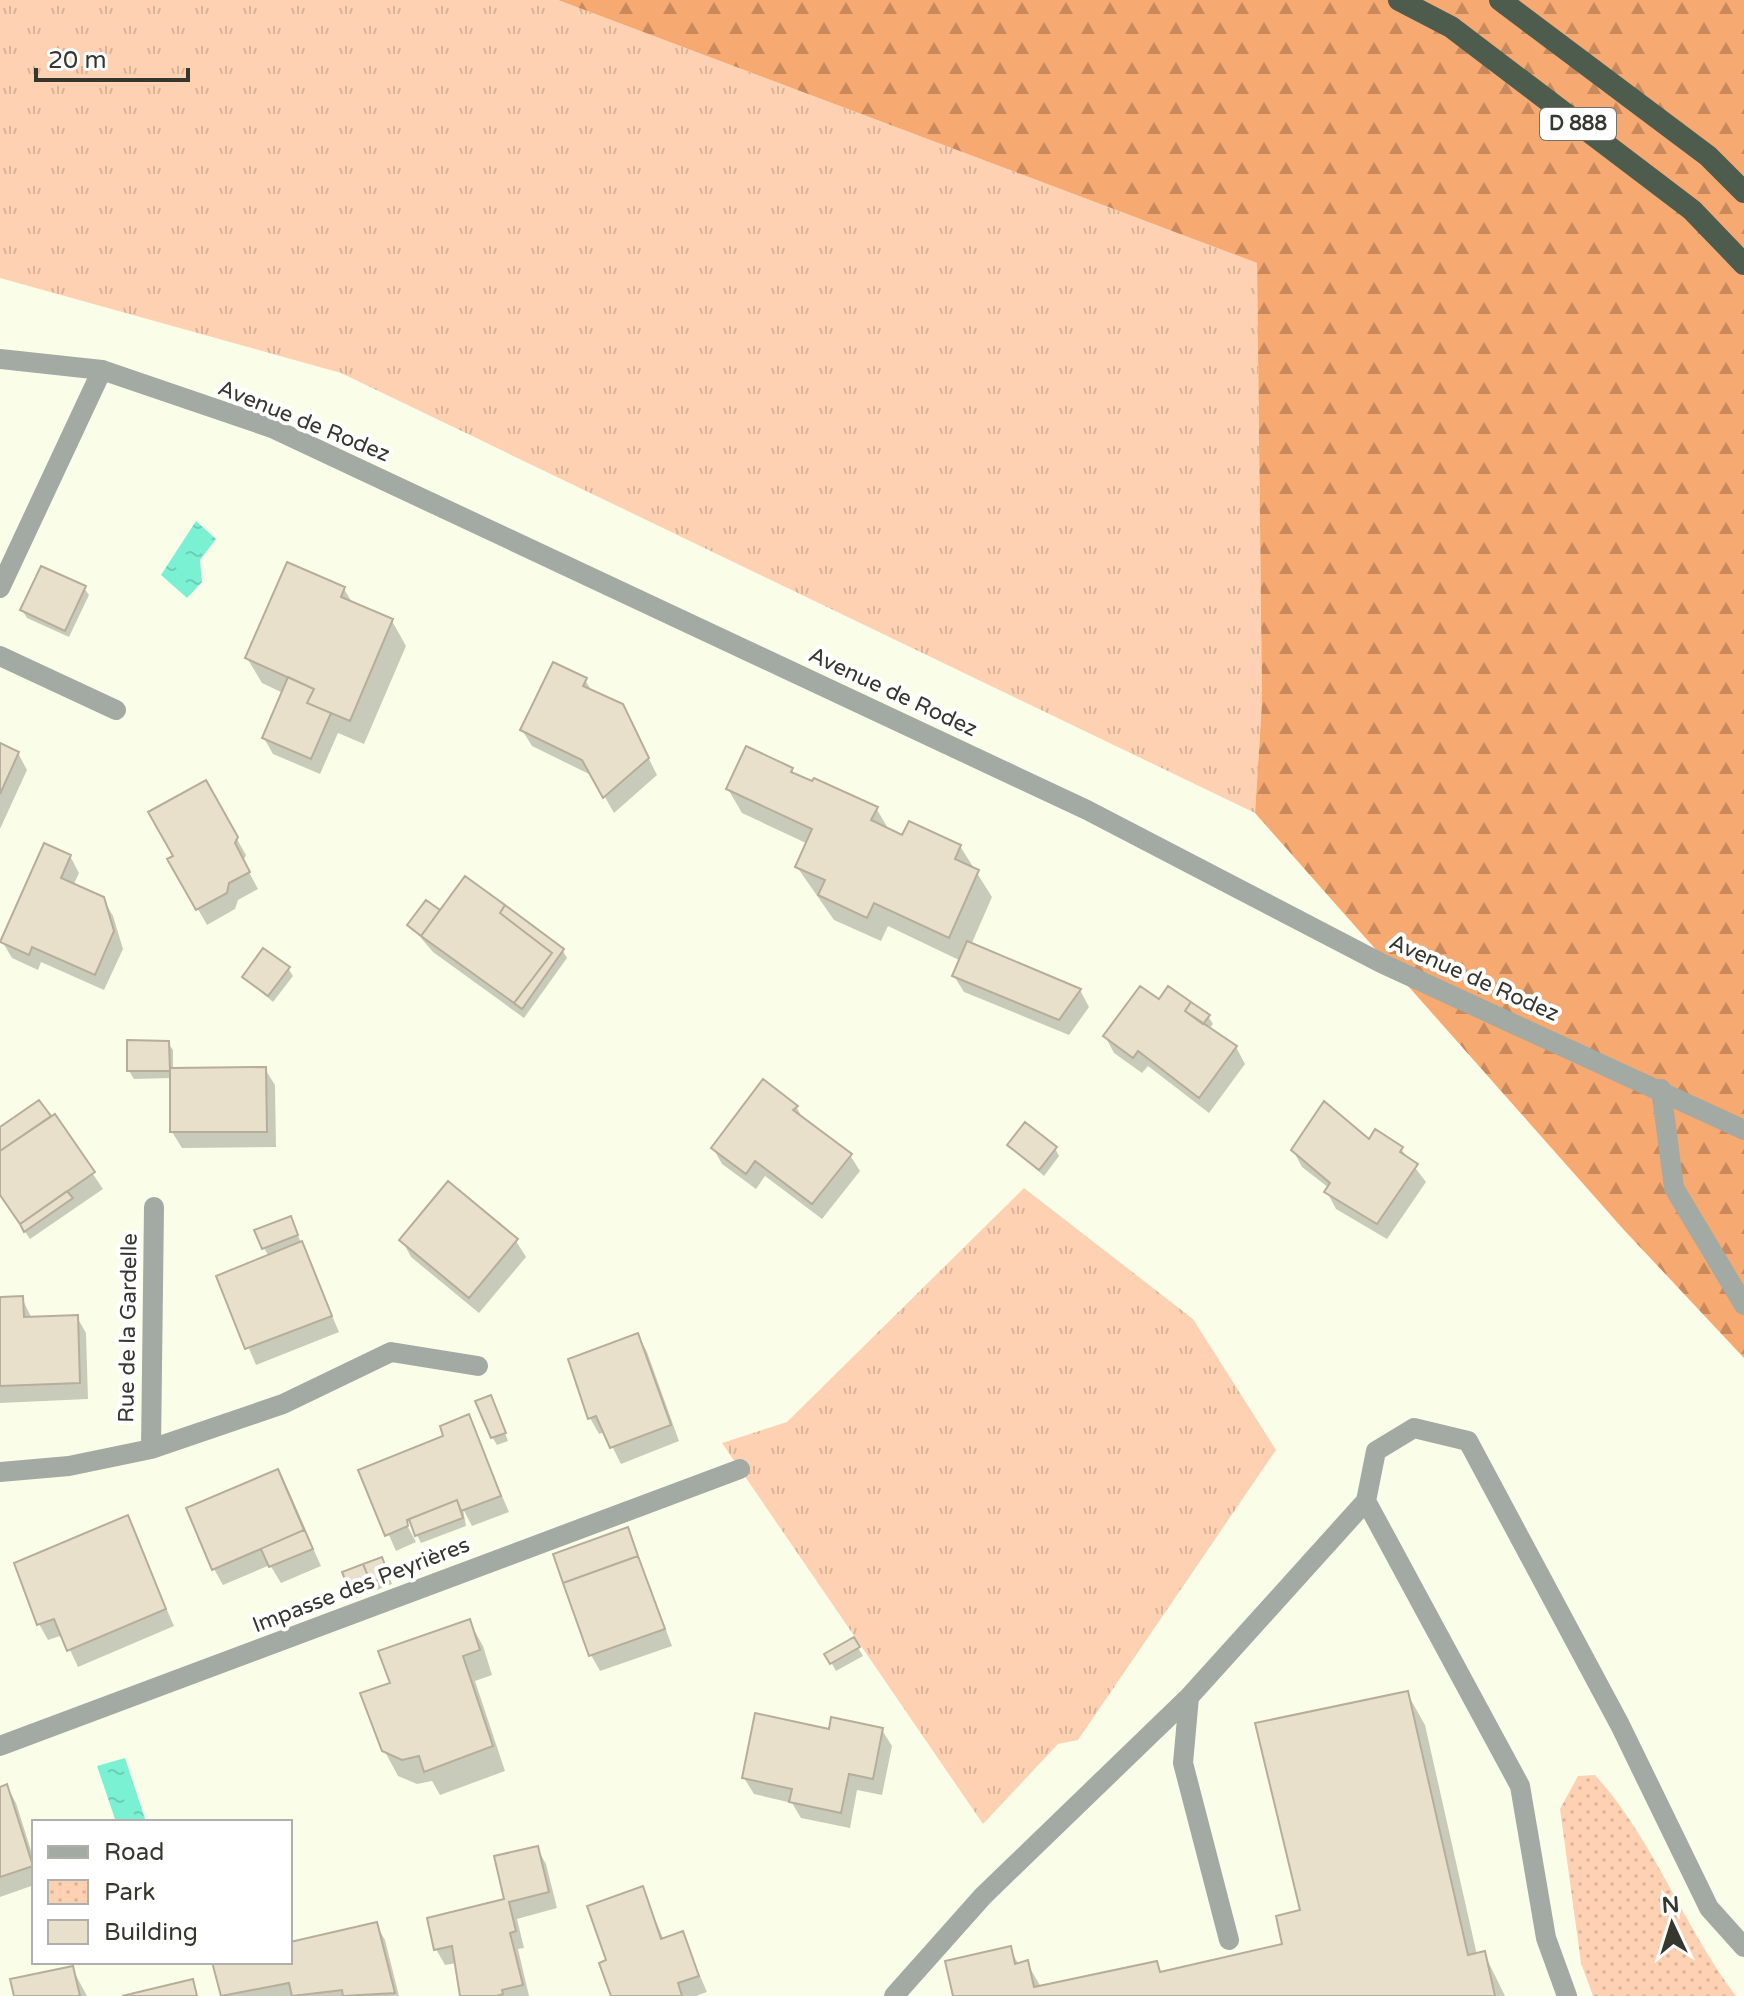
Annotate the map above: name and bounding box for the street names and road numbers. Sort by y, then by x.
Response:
road number: D 888 [1540,108,1616,140]
street label: Avenue de Rodez [214,375,394,467]
street label: Avenue de Rodez [805,642,981,742]
street label: Avenue de Rodez [1385,929,1563,1027]
street label: Rue de la Gardelle [113,1233,143,1423]
street label: Impasse des Peyrières [249,1532,473,1638]

